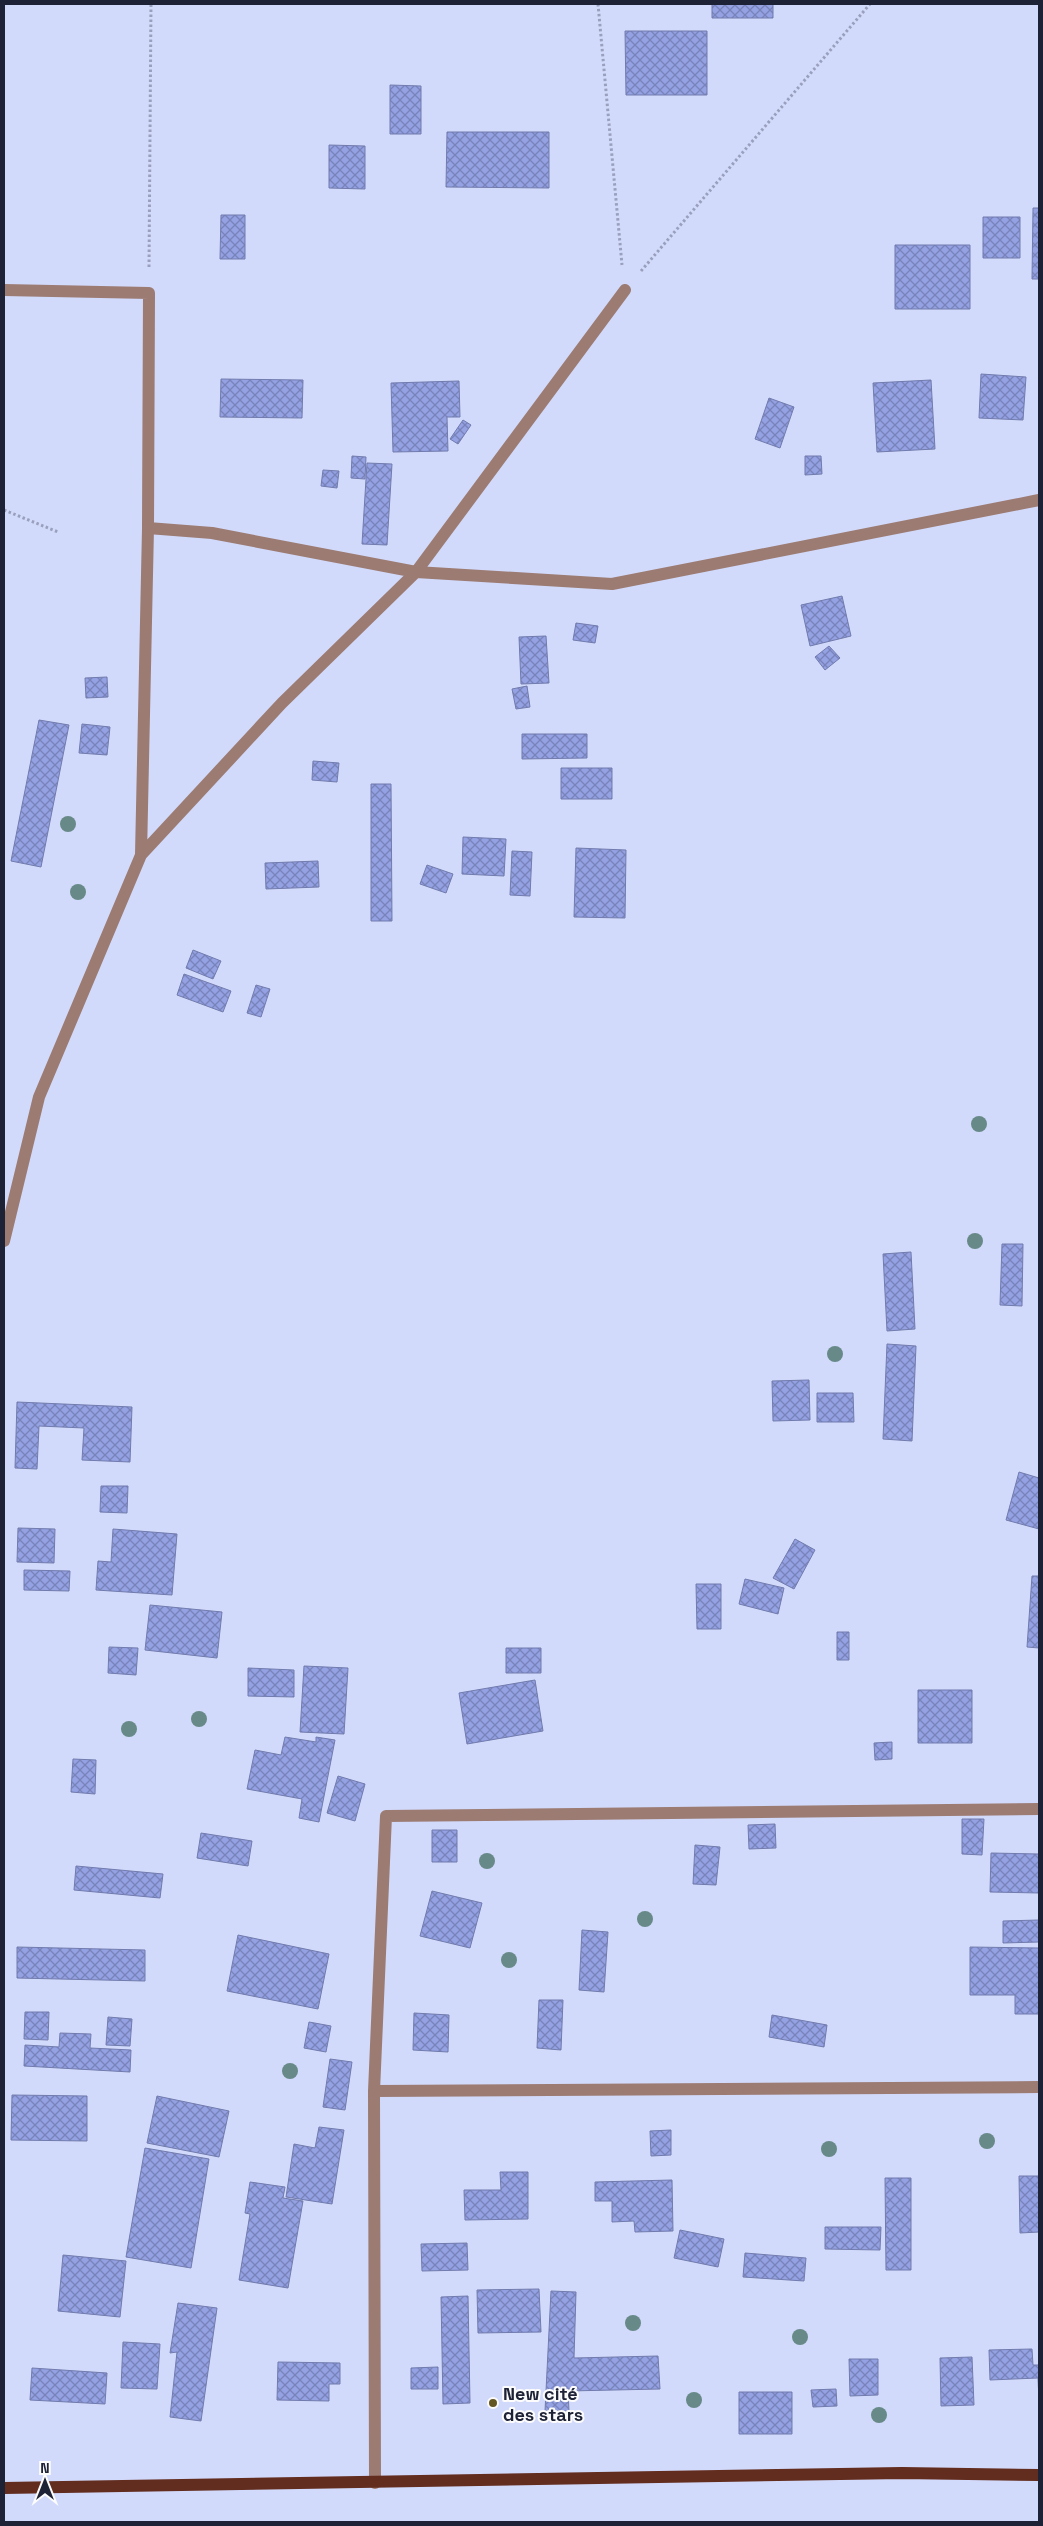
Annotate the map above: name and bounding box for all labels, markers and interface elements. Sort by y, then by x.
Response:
place label: New cité des stars [503,2382,583,2426]
marker: New cité des stars [487,2397,499,2409]
north arrow [20,2456,70,2506]
text: N [40,2459,50,2477]

